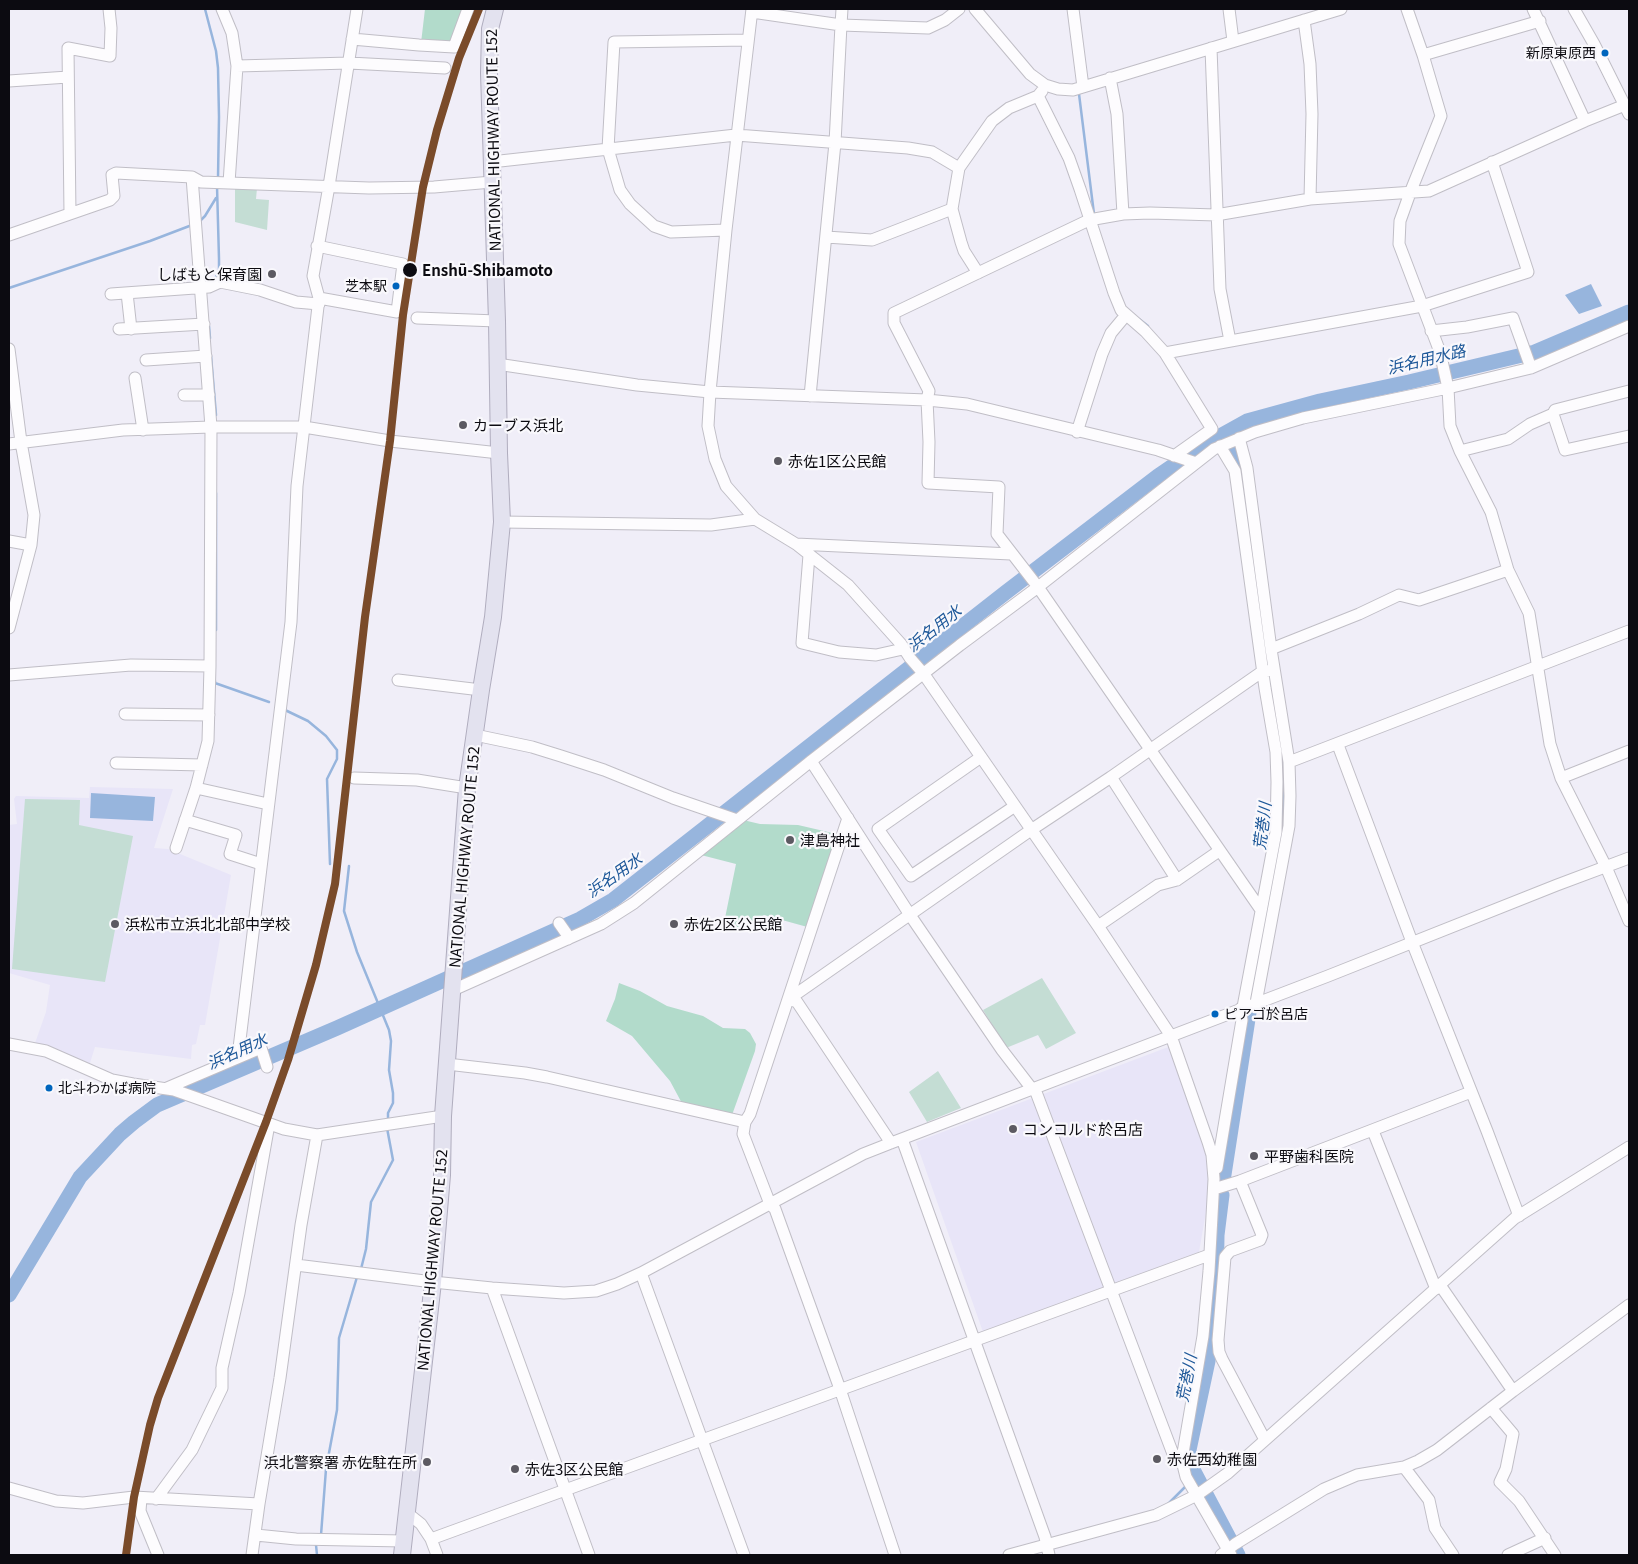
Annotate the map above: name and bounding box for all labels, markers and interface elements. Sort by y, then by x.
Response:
street label: NATIONAL HIGHWAY ROUTE 152 [482,29,504,251]
place label: 新原東原西 [1526,45,1596,61]
marker: 新原東原西 [1600,48,1610,58]
marker: Enshū-Shibamoto [401,261,419,279]
place label: Enshū-Shibamoto [422,261,553,279]
place label: しばもと保育園 [157,265,262,283]
marker: しばもと保育園 [266,268,278,280]
place label: 芝本駅 [345,278,387,294]
marker: 芝本駅 [391,281,401,291]
water label: 浜名用水路 [1385,341,1467,377]
place label: カーブス浜北 [473,416,563,434]
marker: カーブス浜北 [457,419,469,431]
place label: 赤佐1区公民館 [788,452,886,470]
marker: 赤佐1区公民館 [772,455,784,467]
water label: 浜名用水 [903,601,965,655]
street label: NATIONAL HIGHWAY ROUTE 152 [445,745,483,969]
water label: 荒巻川 [1250,801,1274,851]
place label: 津島神社 [800,831,860,849]
marker: 津島神社 [784,834,796,846]
water label: 浜名用水 [582,849,646,901]
place label: 浜松市立浜北北部中学校 [125,915,290,933]
place label: 赤佐2区公民館 [684,915,782,933]
marker: 浜松市立浜北北部中学校 [109,918,121,930]
marker: 赤佐2区公民館 [668,918,680,930]
place label: ピアゴ於呂店 [1224,1006,1308,1022]
marker: ピアゴ於呂店 [1210,1009,1220,1019]
water label: 浜名用水 [204,1029,270,1073]
place label: 北斗わかば病院 [58,1080,156,1096]
marker: 北斗わかば病院 [44,1083,54,1093]
place label: コンコルド於呂店 [1023,1120,1143,1138]
marker: コンコルド於呂店 [1007,1123,1019,1135]
place label: 平野歯科医院 [1264,1147,1354,1165]
street label: NATIONAL HIGHWAY ROUTE 152 [413,1148,451,1372]
marker: 平野歯科医院 [1248,1150,1260,1162]
water label: 荒巻川 [1172,1353,1200,1403]
place label: 赤佐西幼稚園 [1167,1450,1257,1468]
place label: 浜北警察署 赤佐駐在所 [264,1453,417,1471]
marker: 赤佐西幼稚園 [1151,1453,1163,1465]
marker: 浜北警察署 赤佐駐在所 [421,1456,433,1468]
place label: 赤佐3区公民館 [525,1460,623,1478]
marker: 赤佐3区公民館 [509,1463,521,1475]

